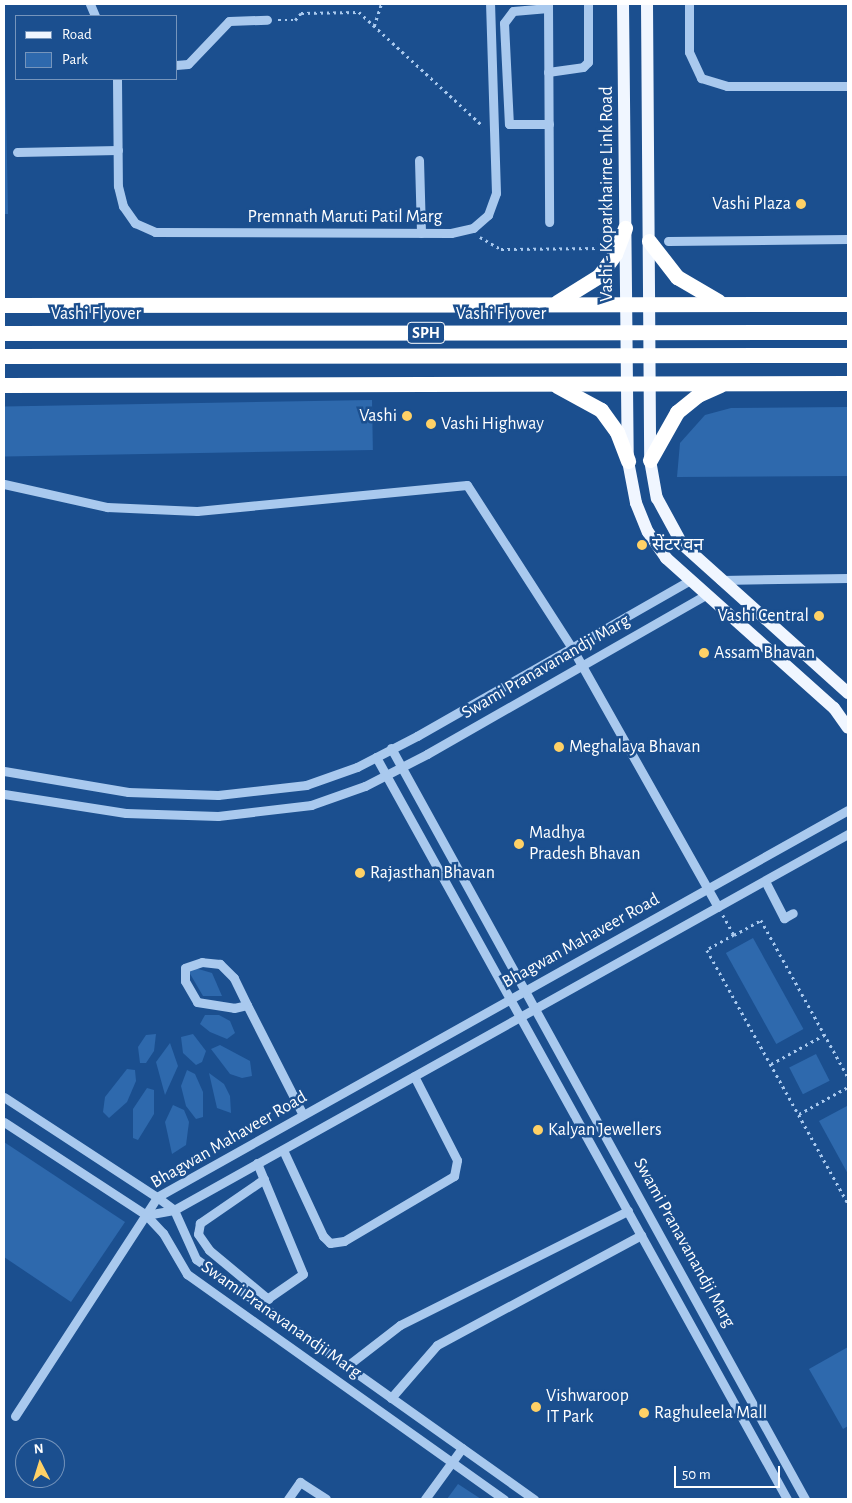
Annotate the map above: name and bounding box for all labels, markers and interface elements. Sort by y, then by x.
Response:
legend [15,15,178,80]
text: Road [62,27,92,42]
text: Park [62,52,88,67]
street label: Vashi - Koparkhairne Link Road [596,86,618,302]
place label: Vashi Plaza [712,193,791,215]
marker: Vashi Plaza [795,198,807,210]
street label: Premnath Maruti Patil Marg [248,206,442,228]
street label: Vashi Flyover [51,303,141,325]
street label: Vashi Flyover [456,303,546,325]
road number: SPH [406,319,446,346]
place label: Vashi [359,405,397,427]
marker: Vashi [401,410,413,422]
place label: Vashi Highway [441,413,544,435]
marker: Vashi Highway [425,418,437,430]
place label: सेंटर वन [652,534,704,556]
marker: सेंटर वन [636,539,648,551]
place label: Vashi Central [717,605,809,627]
street label: Swami Pranavanandji Marg [458,610,634,724]
marker: Vashi Central [813,610,825,622]
place label: Assam Bhavan [714,642,815,664]
marker: Assam Bhavan [698,647,710,659]
place label: Meghalaya Bhavan [569,736,700,758]
marker: Meghalaya Bhavan [553,741,565,753]
place label: Madhya Pradesh Bhavan [529,823,641,866]
marker: Madhya Pradesh Bhavan [513,838,525,850]
place label: Rajasthan Bhavan [370,862,495,884]
marker: Rajasthan Bhavan [354,867,366,879]
street label: Bhagwan Mahaveer Road [499,889,663,993]
street label: Bhagwan Mahaveer Road [147,1086,311,1194]
place label: Kalyan Jewellers [548,1119,662,1141]
marker: Kalyan Jewellers [532,1124,544,1136]
street label: Swami Pranavanandji Marg [628,1154,740,1332]
street label: Swami Pranavanandji Marg [197,1257,365,1383]
place label: Vishwaroop IT Park [546,1386,629,1428]
marker: Vishwaroop IT Park [530,1401,542,1413]
place label: Raghuleela Mall [654,1402,767,1424]
marker: Raghuleela Mall [638,1407,650,1419]
north arrow [15,1438,65,1488]
text: N [33,1442,44,1456]
scale bar [677,1456,783,1488]
text: 50 m [682,1467,711,1482]

